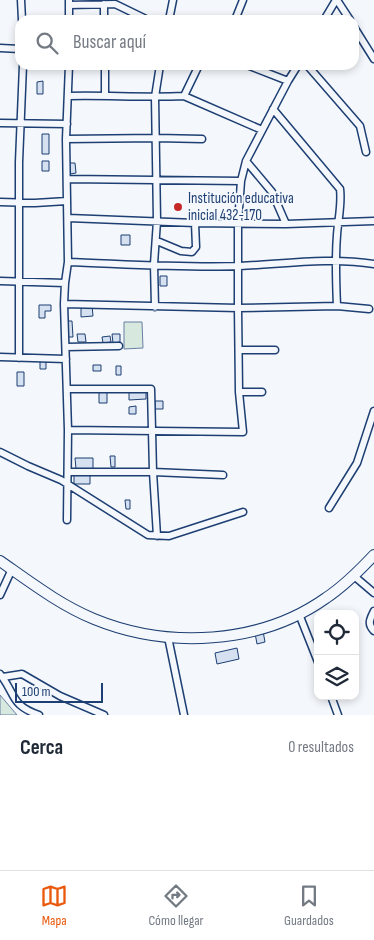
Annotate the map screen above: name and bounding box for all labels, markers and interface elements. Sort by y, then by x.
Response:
search box [15,15,359,70]
icon: search [33,29,61,57]
text: Buscar aquí [73,31,146,54]
place label: Institución educativa inicial 432-170 [188,189,294,225]
marker: Institución educativa inicial 432-170 [172,201,184,213]
map controls [314,610,359,700]
button: locate [314,610,359,655]
button: layers [314,655,359,700]
scale bar [15,680,102,703]
text: 100 m [22,683,51,700]
text: Cerca [20,735,63,760]
text: 0 resultados [288,738,354,757]
tab: Mapa [40,882,68,929]
tab: Cómo llegar [148,882,204,929]
tab: Guardados [284,882,334,929]

